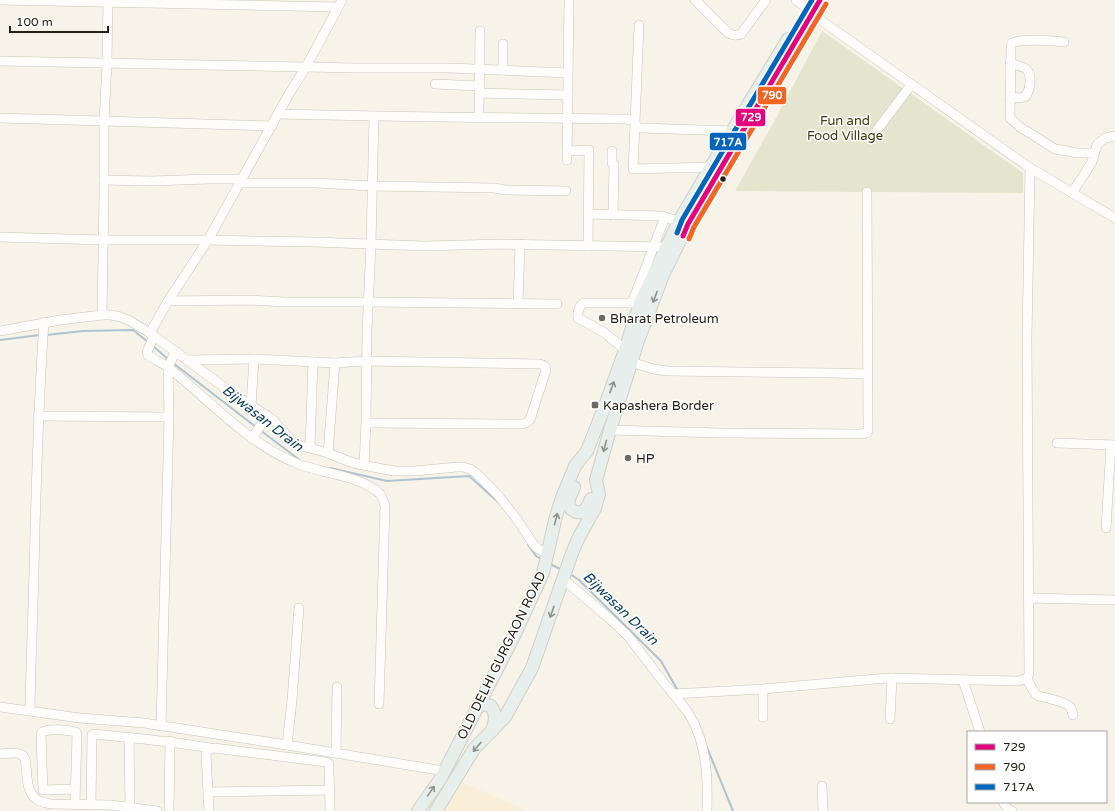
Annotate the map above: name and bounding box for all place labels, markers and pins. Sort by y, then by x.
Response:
unlabelled marker [718,174,728,184]
place label: Bharat Petroleum [610,311,719,327]
marker: Bharat Petroleum [597,313,607,323]
place label: Kapashera Border [603,398,714,414]
marker: Kapashera Border [590,400,600,410]
place label: HP [636,451,655,467]
marker: HP [623,453,633,463]

